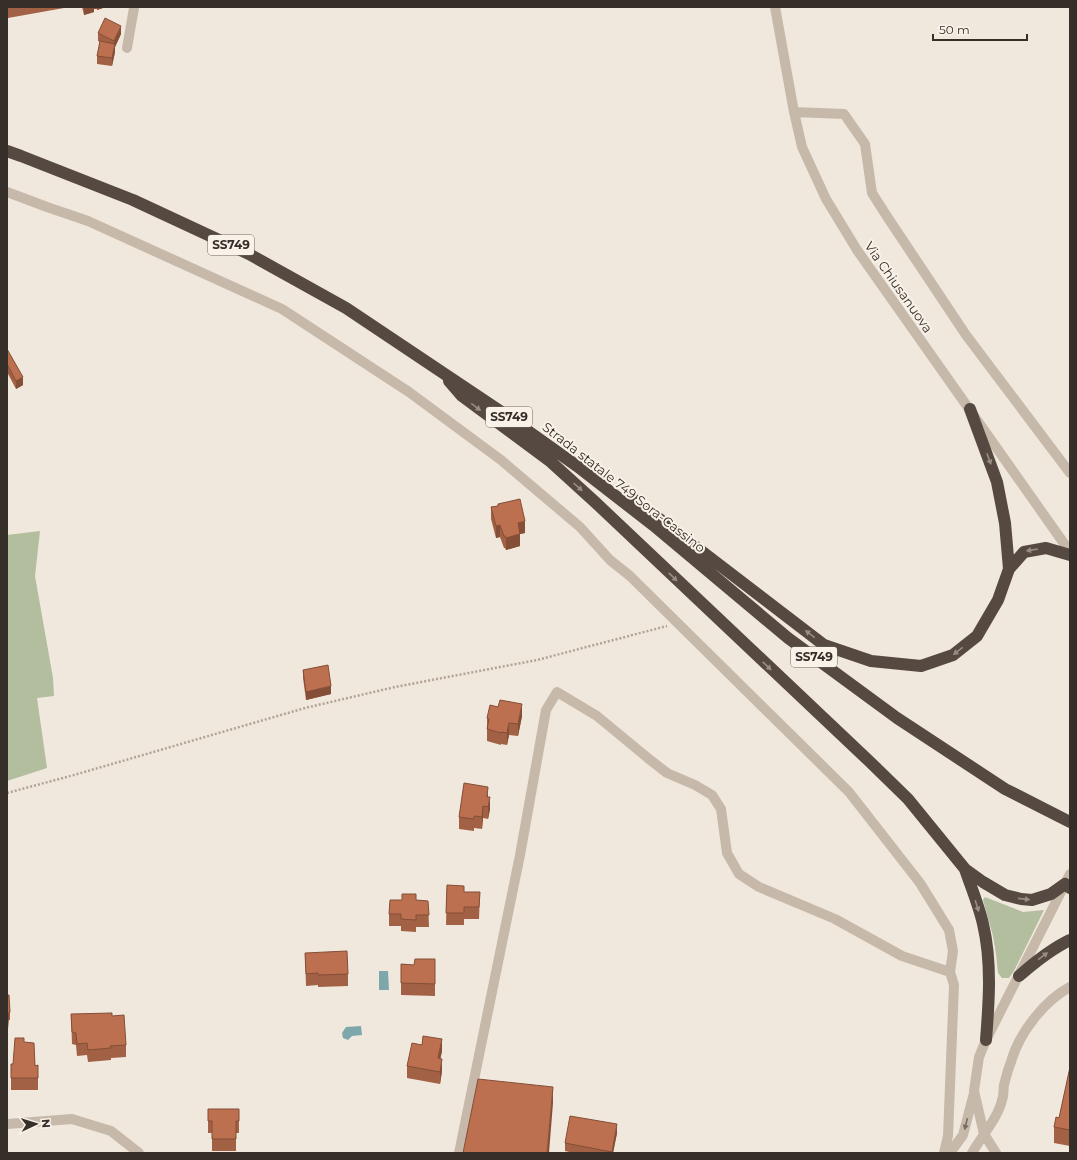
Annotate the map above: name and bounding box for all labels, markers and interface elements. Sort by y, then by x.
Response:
scale bar [933,16,1027,42]
text: 50 m [939,22,970,37]
road number: SS749 [208,235,254,255]
street label: Via Chiusanuova [862,238,936,336]
one-way arrow [471,403,482,411]
road number: SS749 [486,407,532,427]
street label: Strada statale 749 Sora-Cassino [539,418,709,556]
one-way arrow [986,453,992,465]
one-way arrow [573,483,584,492]
one-way arrow [1026,547,1038,553]
one-way arrow [668,572,678,581]
one-way arrow [804,630,815,639]
road number: SS749 [791,647,837,667]
one-way arrow [953,647,963,655]
one-way arrow [762,661,772,671]
one-way arrow [1018,895,1030,902]
one-way arrow [974,900,980,912]
one-way arrow [1038,952,1048,960]
north arrow [16,1104,56,1144]
text: N [39,1118,53,1128]
one-way arrow [963,1118,969,1130]

